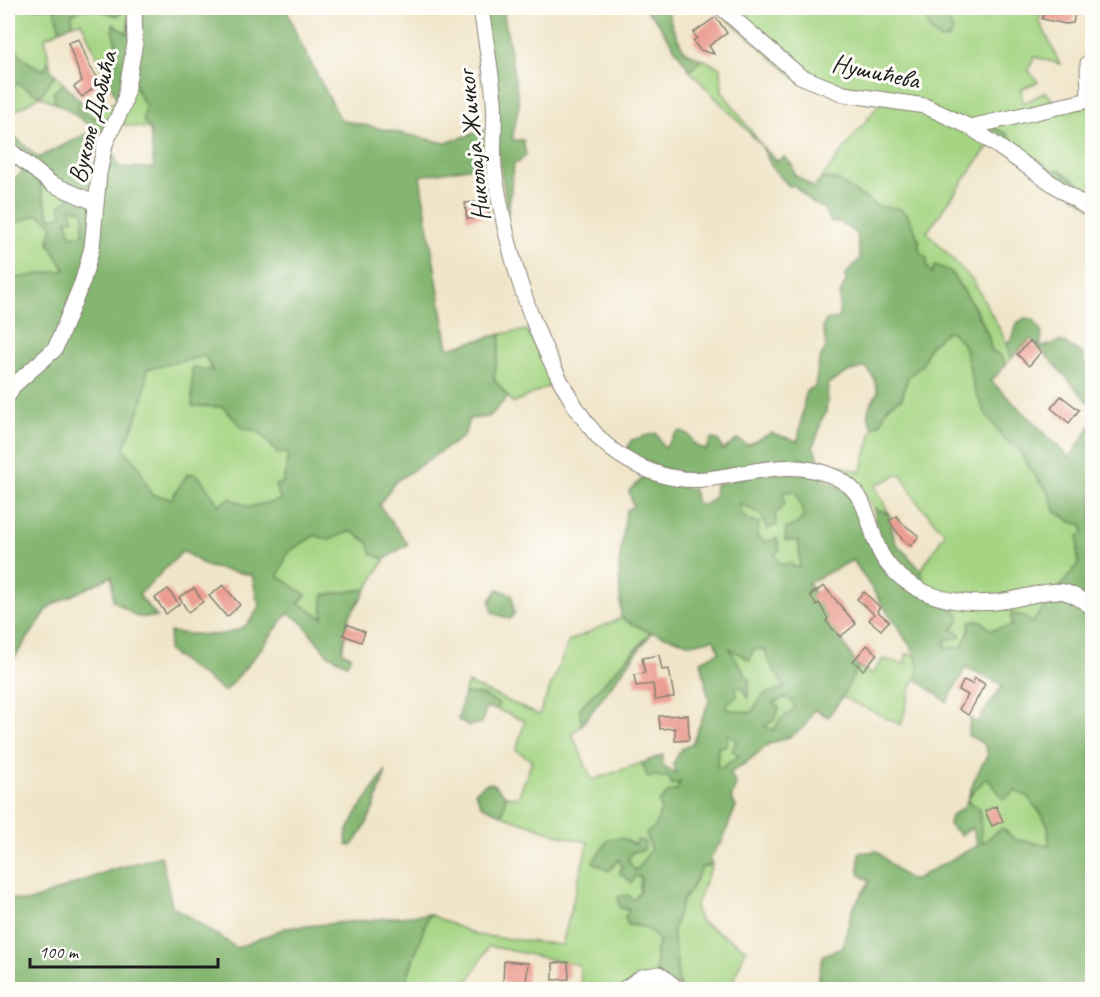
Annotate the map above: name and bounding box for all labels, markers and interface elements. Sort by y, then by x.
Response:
street label: Вуколе Дабића [60,46,125,186]
street label: Нушићева [829,46,924,97]
street label: Николаја Жичког [449,66,498,223]
scale bar [30,931,218,969]
text: 100 m [39,941,80,963]

